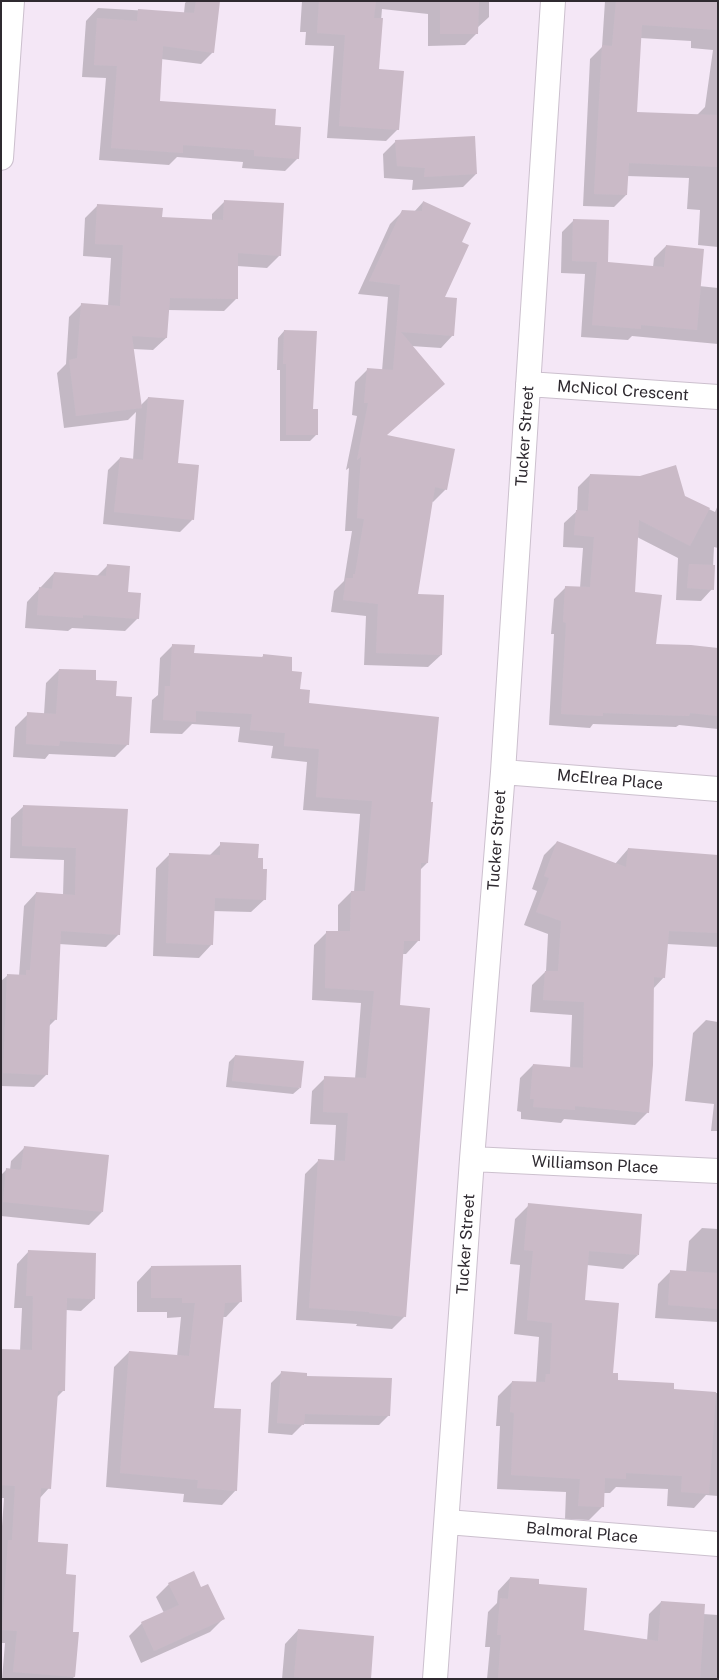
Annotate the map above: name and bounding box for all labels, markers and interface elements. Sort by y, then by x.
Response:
street label: McNicol Crescent [556,377,690,405]
street label: Tucker Street [512,385,538,487]
street label: McElrea Place [556,766,664,794]
street label: Tucker Street [484,789,510,891]
street label: Williamson Place [531,1152,659,1178]
street label: Tucker Street [453,1193,479,1295]
street label: Balmoral Place [525,1519,639,1547]

